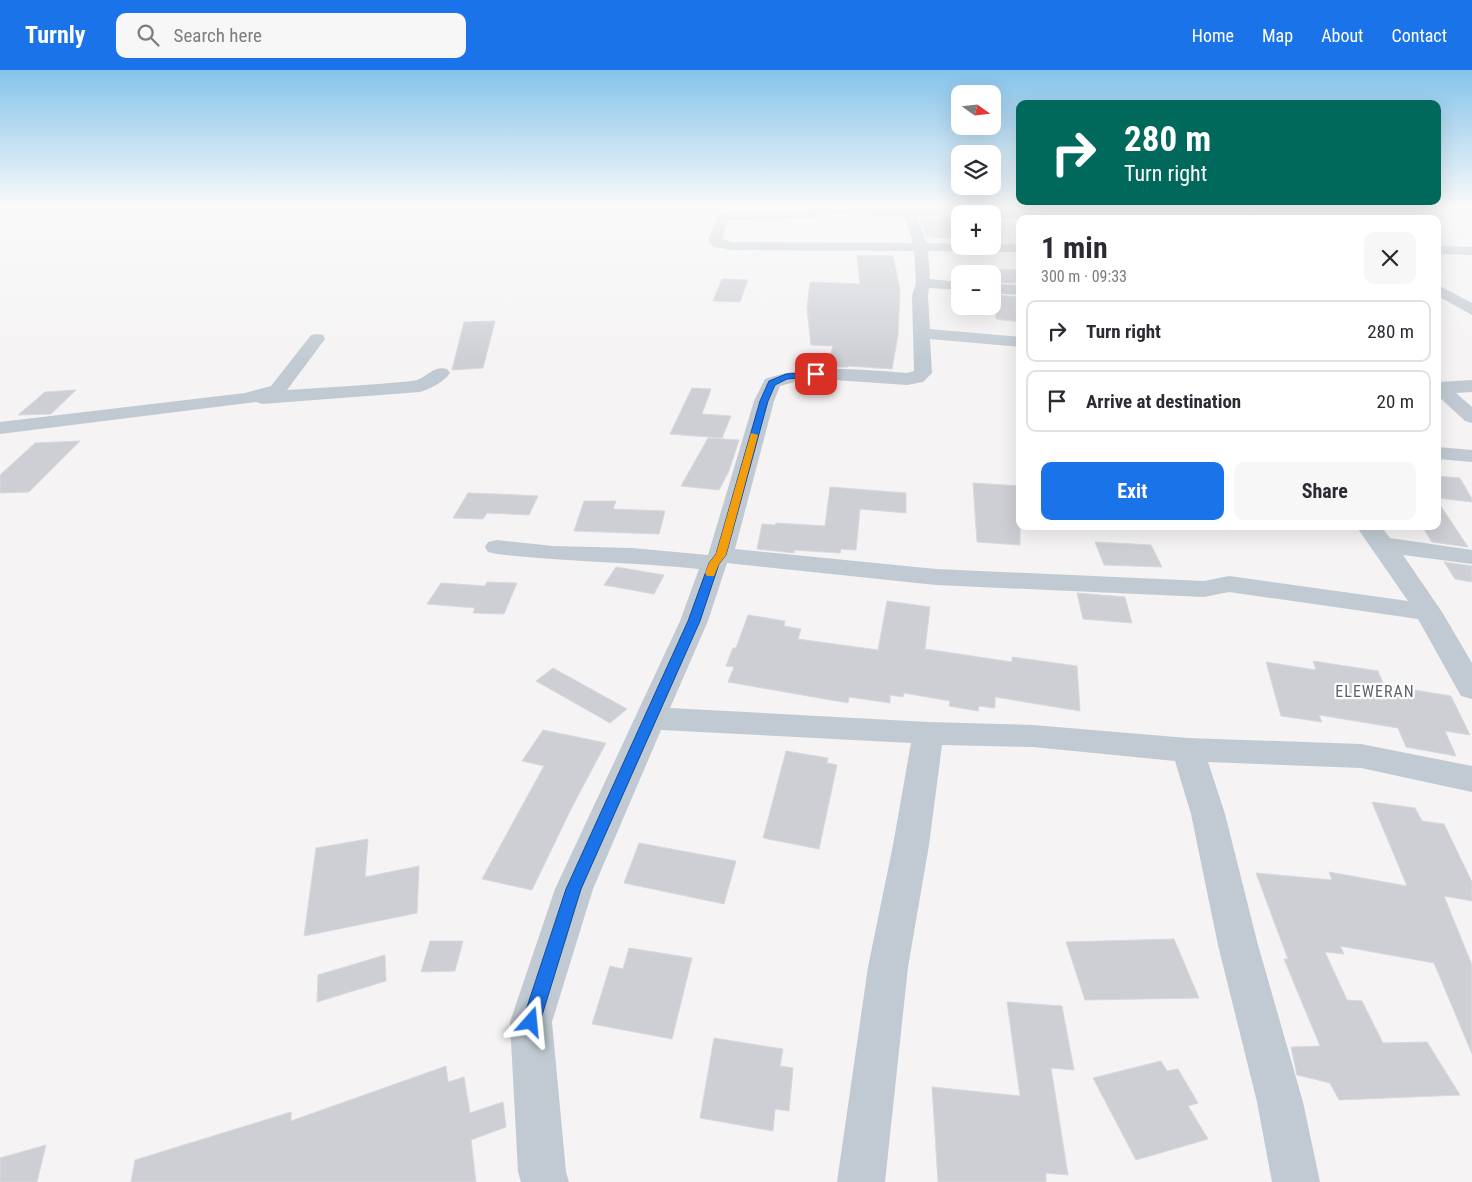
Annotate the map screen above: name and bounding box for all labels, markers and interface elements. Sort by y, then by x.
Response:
search box [116,13,466,58]
text: Turnly [25,21,86,49]
icon: search [134,21,162,49]
text: Search here [174,24,262,47]
text: Home [1192,25,1234,46]
text: Map [1262,25,1293,46]
text: About [1321,25,1363,46]
text: Contact [1391,25,1447,46]
north arrow [951,85,1001,135]
map controls [951,85,1001,315]
text: 280 m [1124,119,1211,160]
icon: right [1041,120,1106,185]
button: layers [951,145,1001,195]
text: Turn right [1124,161,1207,186]
button: + [951,205,1001,255]
text: 1 min [1041,230,1108,265]
button: close [1364,232,1416,284]
button: − [951,265,1001,315]
text: 300 m · 09:33 [1041,267,1127,286]
icon: right [1043,317,1071,345]
text: Turn right [1086,320,1161,343]
text: 280 m [1367,320,1414,343]
pin [795,353,837,395]
icon: arrive [802,360,830,388]
icon: arrive [1043,387,1071,415]
text: Arrive at destination [1086,390,1241,413]
text: 20 m [1377,390,1414,413]
button: Exit [1041,462,1224,520]
button: Share [1234,462,1416,520]
district label: ELEWERAN [1335,682,1415,701]
position arrow [504,995,556,1047]

